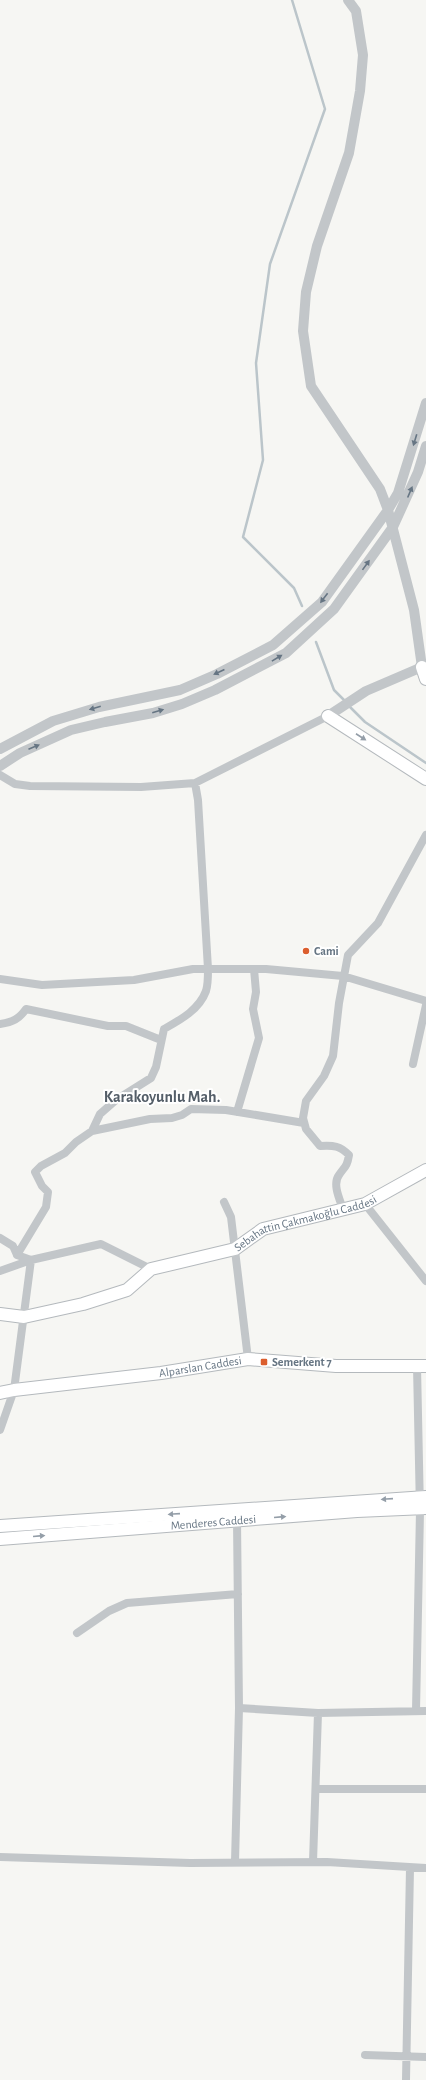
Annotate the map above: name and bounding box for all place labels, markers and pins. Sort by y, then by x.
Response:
place label: Cami [314,945,339,957]
marker: Cami [301,946,311,956]
place label: Semerkent 7 [272,1356,332,1368]
marker: Semerkent 7 [259,1357,269,1367]

